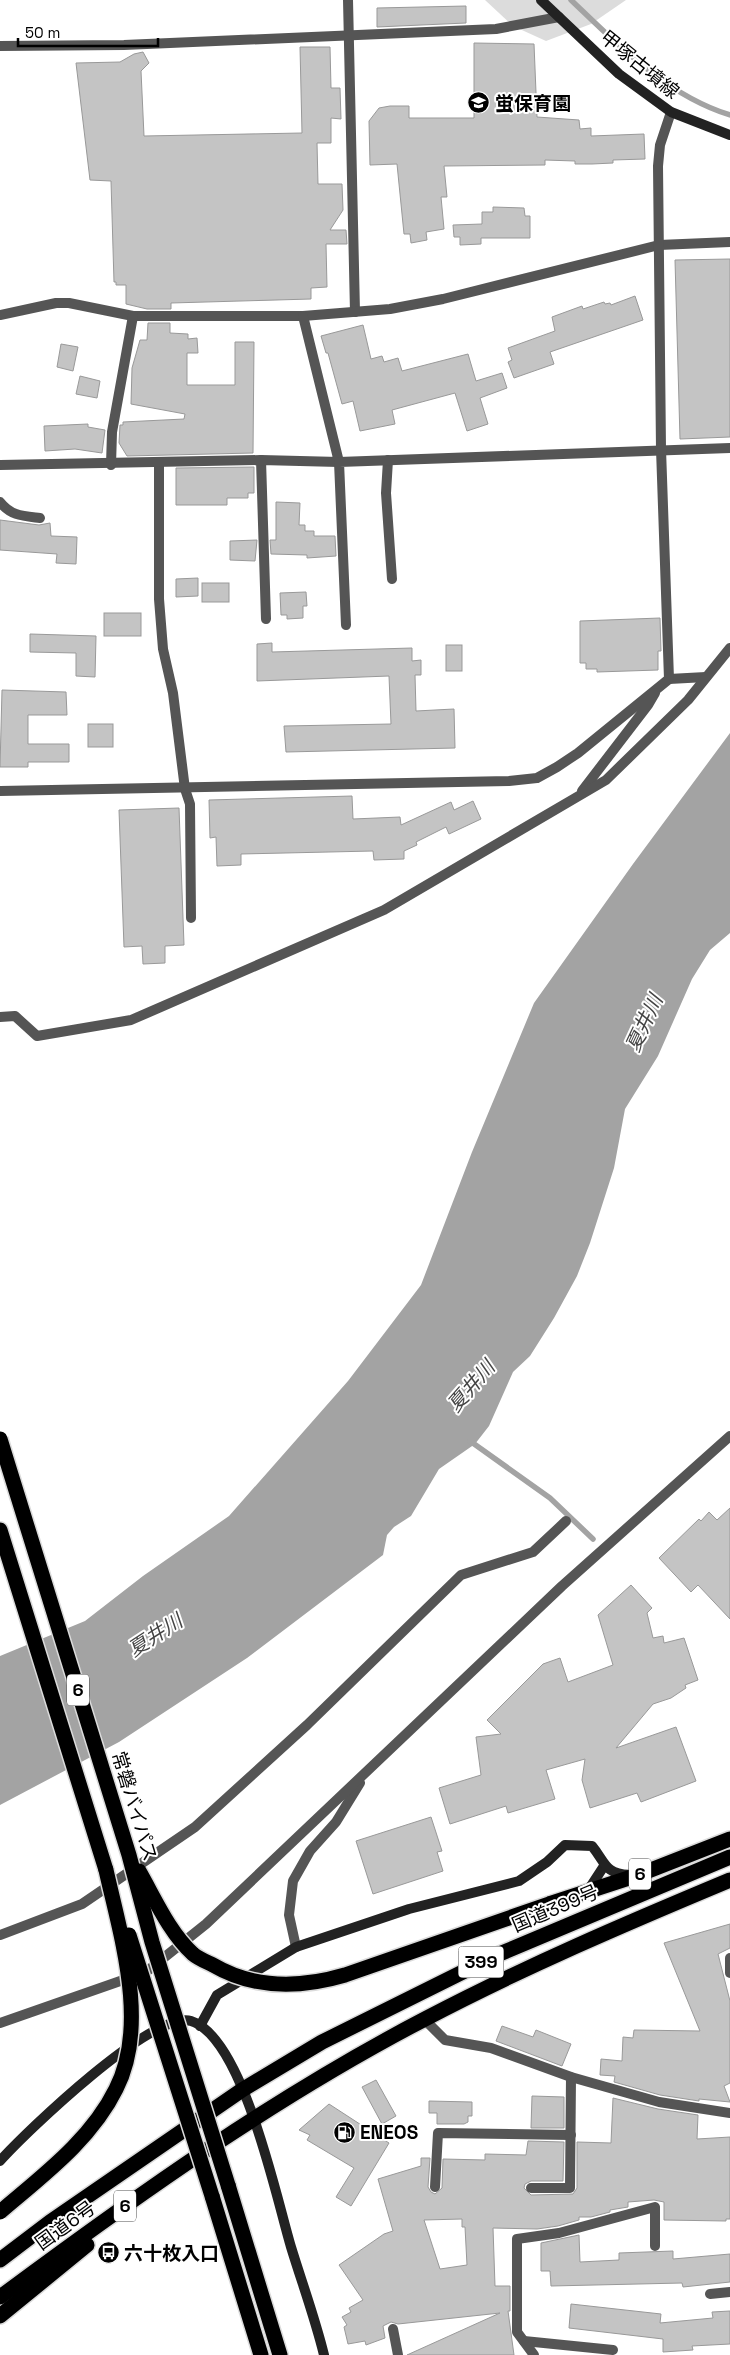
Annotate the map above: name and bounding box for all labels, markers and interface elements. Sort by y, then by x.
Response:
scale bar [18,15,158,47]
text: 50 m [25,23,60,42]
street label: 甲塚古墳線 [595,25,684,104]
school or university icon: 蛍保育園 [467,91,491,115]
place label: 蛍保育園 [495,91,571,116]
water label: 夏井川 [620,989,669,1056]
water label: 夏井川 [442,1353,502,1417]
water label: 夏井川 [123,1607,189,1662]
road number: 6 [67,1674,89,1706]
street label: 常磐バイパス [106,1748,163,1864]
road number: 6 [629,1858,651,1890]
street label: 国道399号 [508,1879,602,1938]
road number: 399 [458,1946,504,1978]
fuel station icon: ENEOS [332,2120,356,2144]
place label: ENEOS [360,2120,418,2145]
road number: 6 [114,2190,136,2222]
street label: 国道6号 [30,2195,100,2256]
bus stop icon: 六十枚入口 [96,2241,120,2265]
place label: 六十枚入口 [124,2241,219,2266]

